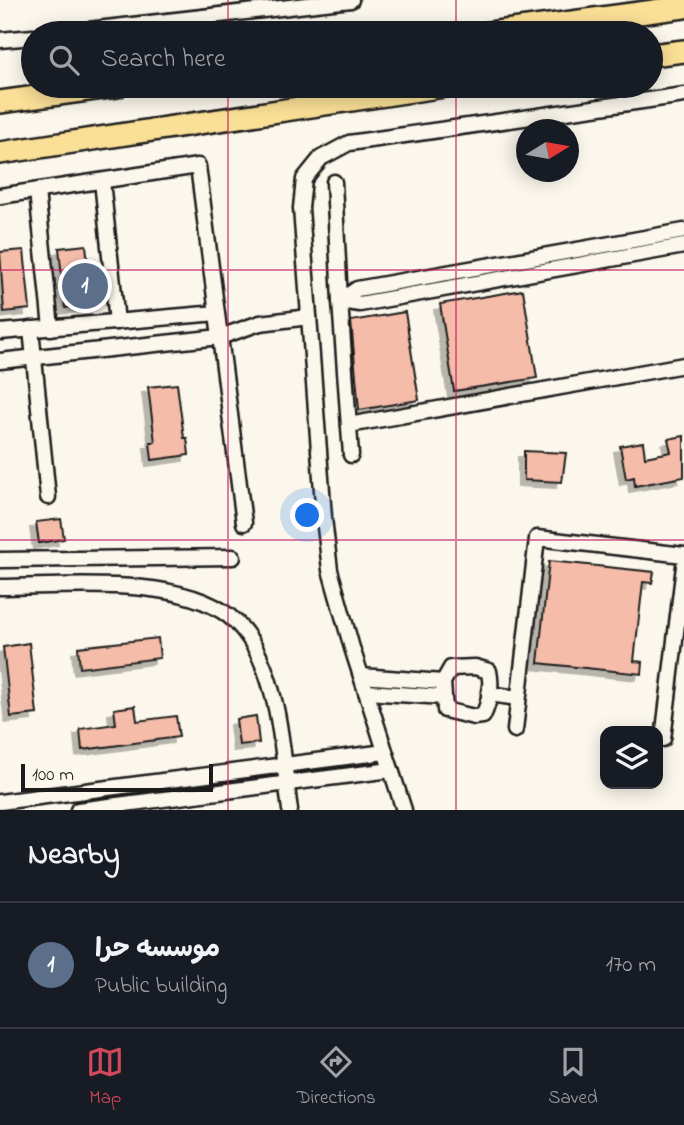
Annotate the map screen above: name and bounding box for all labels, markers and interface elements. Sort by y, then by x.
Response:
search box [21,21,663,98]
icon: search [45,41,83,79]
text: Search here [101,41,226,79]
north arrow [516,119,579,182]
pin: 1 [62,260,108,312]
your location [290,498,324,532]
map controls [600,726,663,789]
button: layers [600,726,663,789]
scale bar [21,761,214,793]
text: 100 m [32,762,74,789]
text: Nearby [28,834,120,878]
text: موسسه حرا [95,931,220,969]
text: 1 [47,949,55,982]
text: 170 m [606,949,656,982]
text: Public building [95,970,227,1003]
tab: Map [86,1043,124,1112]
tab: Directions [297,1043,376,1112]
tab: Saved [548,1043,598,1112]

